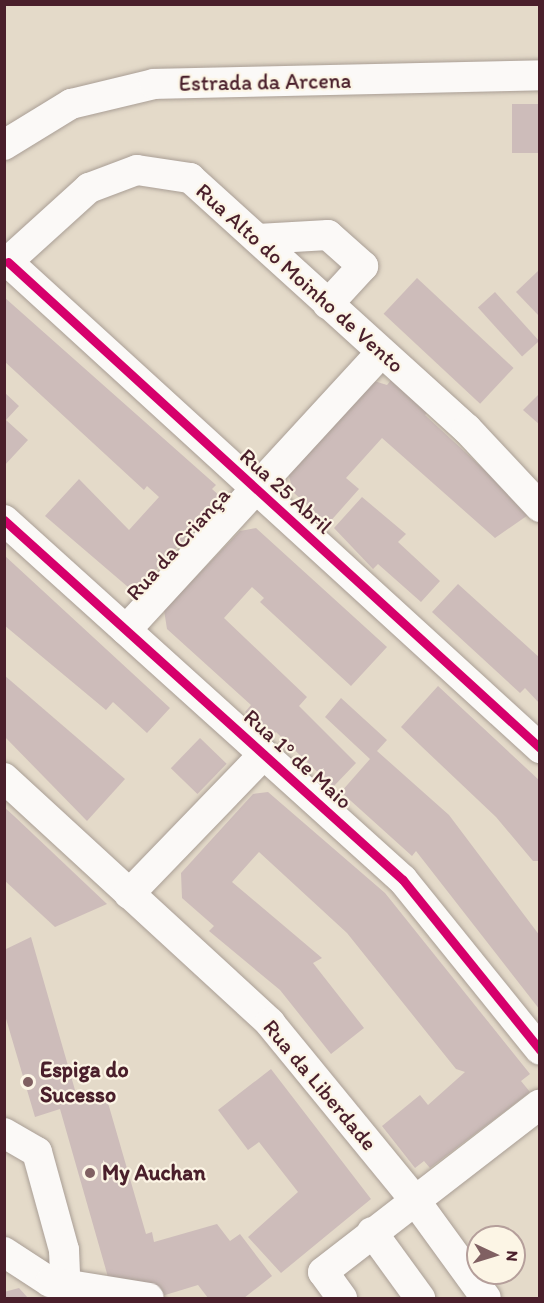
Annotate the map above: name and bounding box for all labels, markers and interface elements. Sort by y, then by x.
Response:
street label: Estrada da Arcena [178,67,352,97]
street label: Rua Alto do Moinho de Vento [191,178,409,378]
street label: Rua 25 Abril [234,443,338,539]
street label: Rua da Criança [121,482,235,606]
street label: Rua 1º de Maio [238,703,358,815]
street label: Rua da Liberdade [258,1014,382,1156]
place label: Espiga do Sucesso [40,1056,129,1108]
marker: Espiga do Sucesso [21,1075,35,1089]
place label: My Auchan [102,1160,205,1186]
marker: My Auchan [83,1166,97,1180]
north arrow [466,1225,526,1285]
text: N [503,1250,522,1262]

